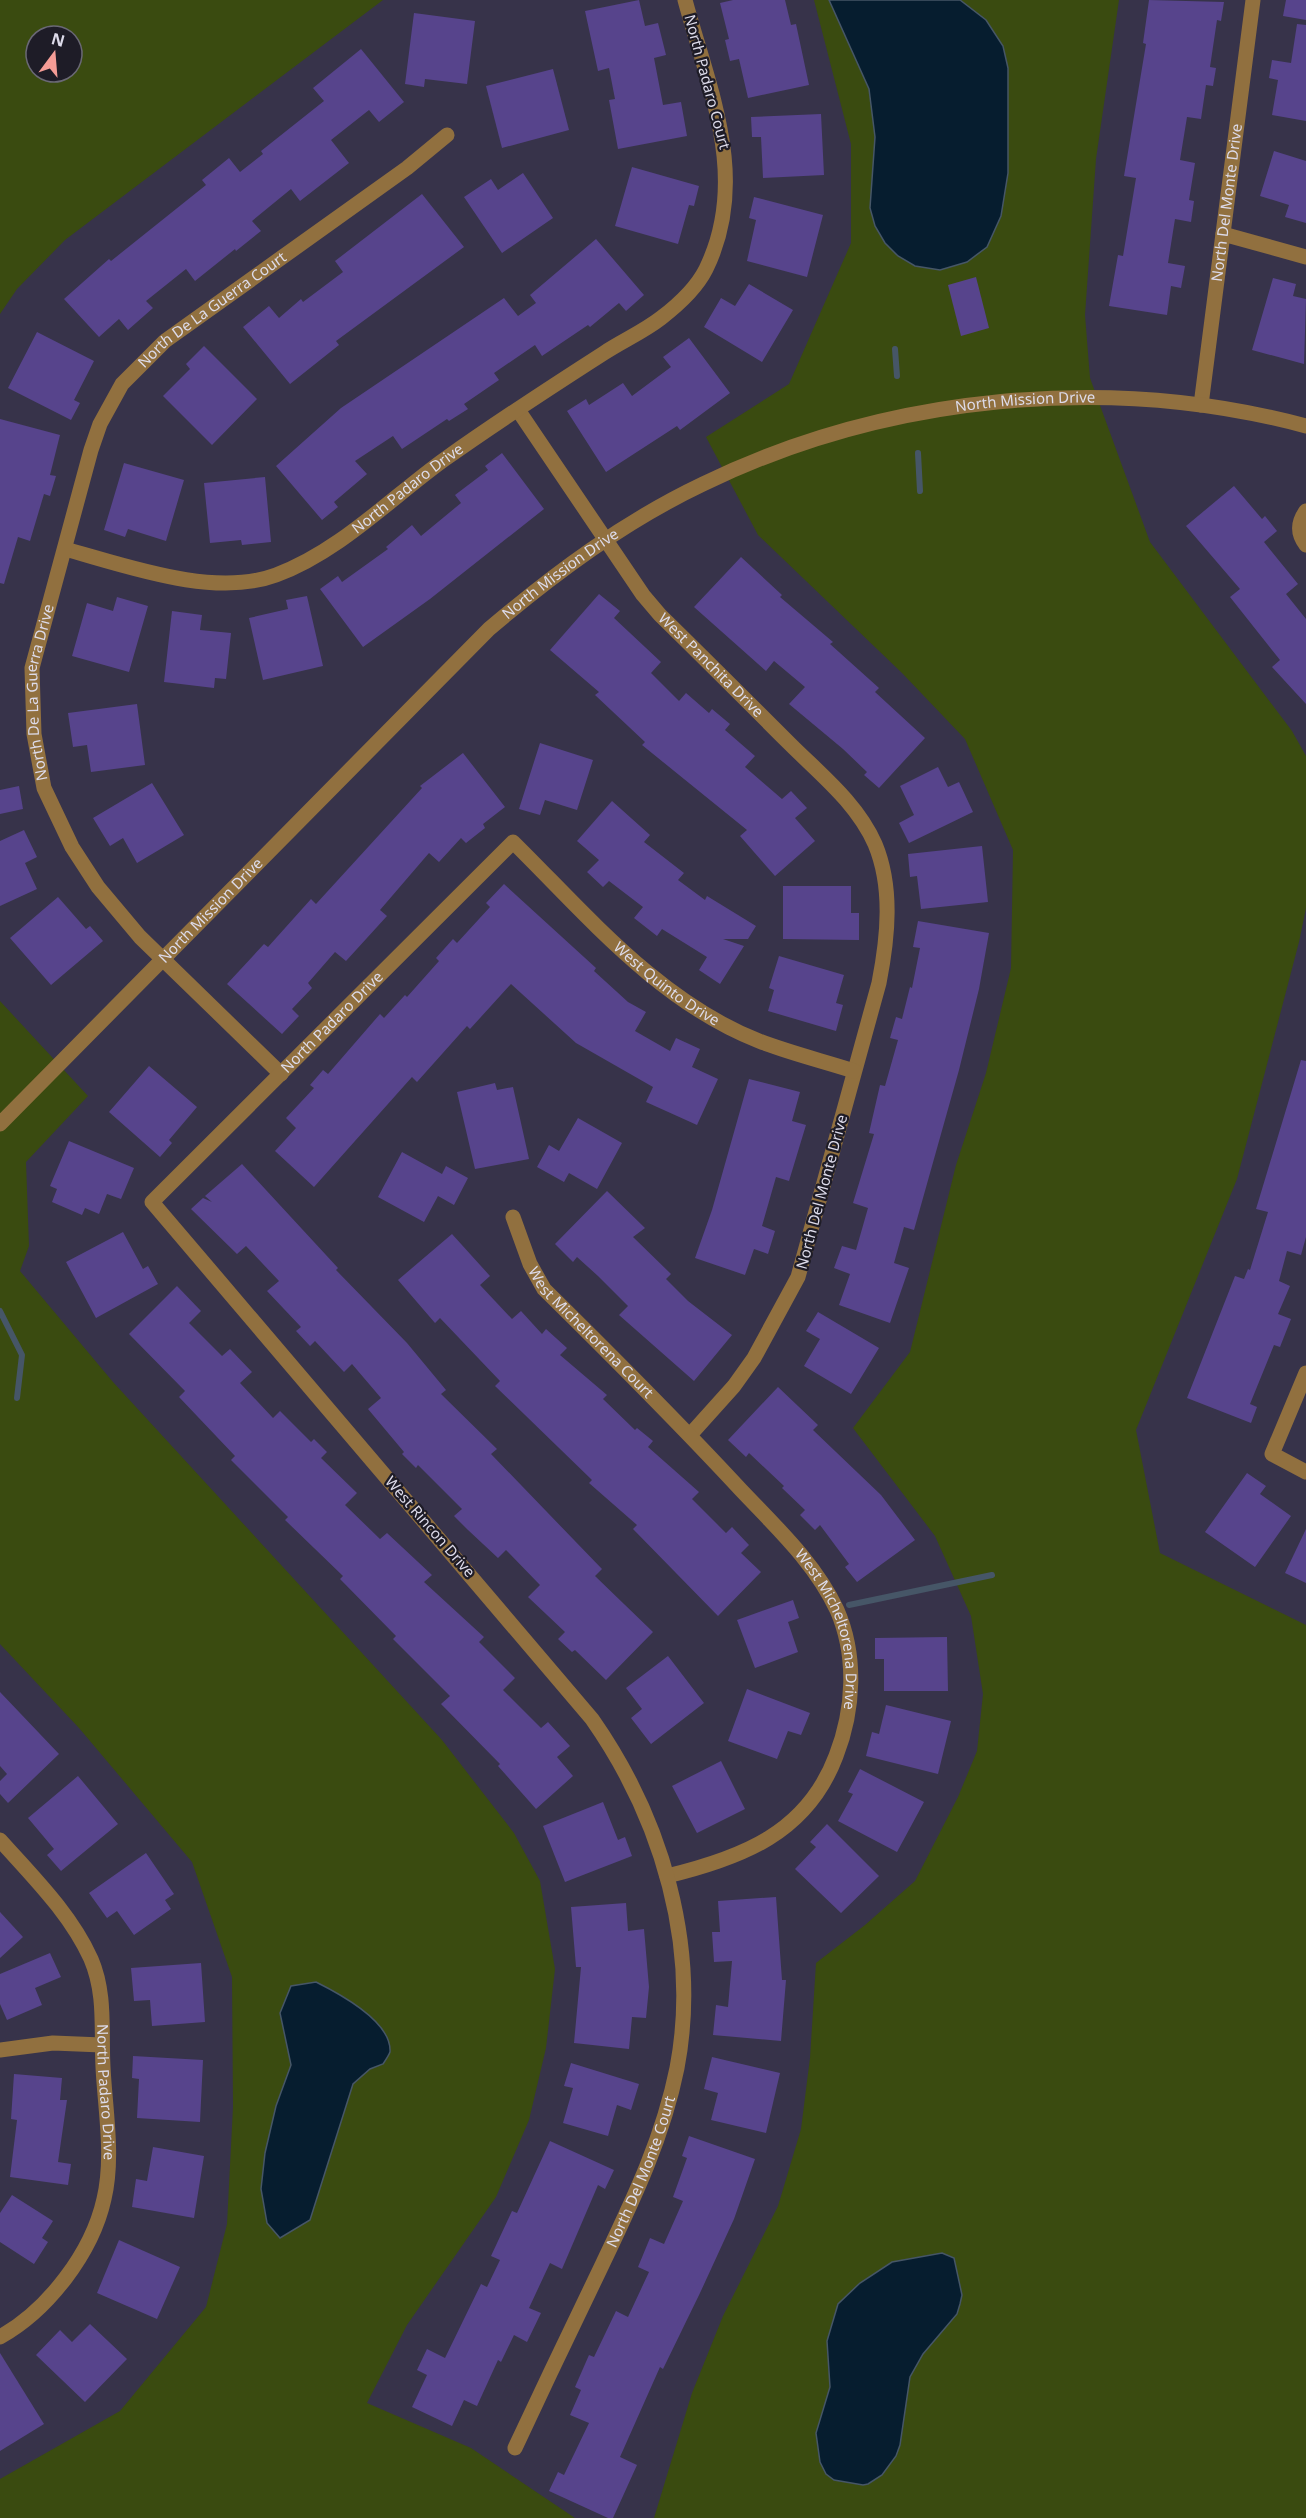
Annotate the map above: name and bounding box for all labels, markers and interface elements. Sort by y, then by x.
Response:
street label: North Padaro Court [680,12,736,152]
north arrow [24,24,84,84]
text: N [49,27,67,52]
street label: North Del Monte Drive [1206,122,1246,283]
street label: North De La Guerra Court [133,246,290,372]
street label: North Mission Drive [954,387,1095,416]
street label: North Padaro Drive [347,438,467,538]
street label: North Mission Drive [497,523,622,623]
street label: North De La Guerra Drive [21,602,58,783]
street label: West Panchita Drive [655,608,769,721]
street label: North Mission Drive [154,853,267,967]
street label: West Quinto Drive [610,937,724,1030]
street label: North Padaro Drive [276,966,387,1077]
street label: North Del Monte Drive [791,1112,851,1271]
street label: West Micheltorena Court [524,1263,659,1402]
street label: West Rincon Drive [381,1472,480,1581]
street label: West Micheltorena Drive [791,1544,862,1711]
street label: North Padaro Drive [93,2024,120,2160]
street label: North Del Monte Court [601,2093,679,2250]

